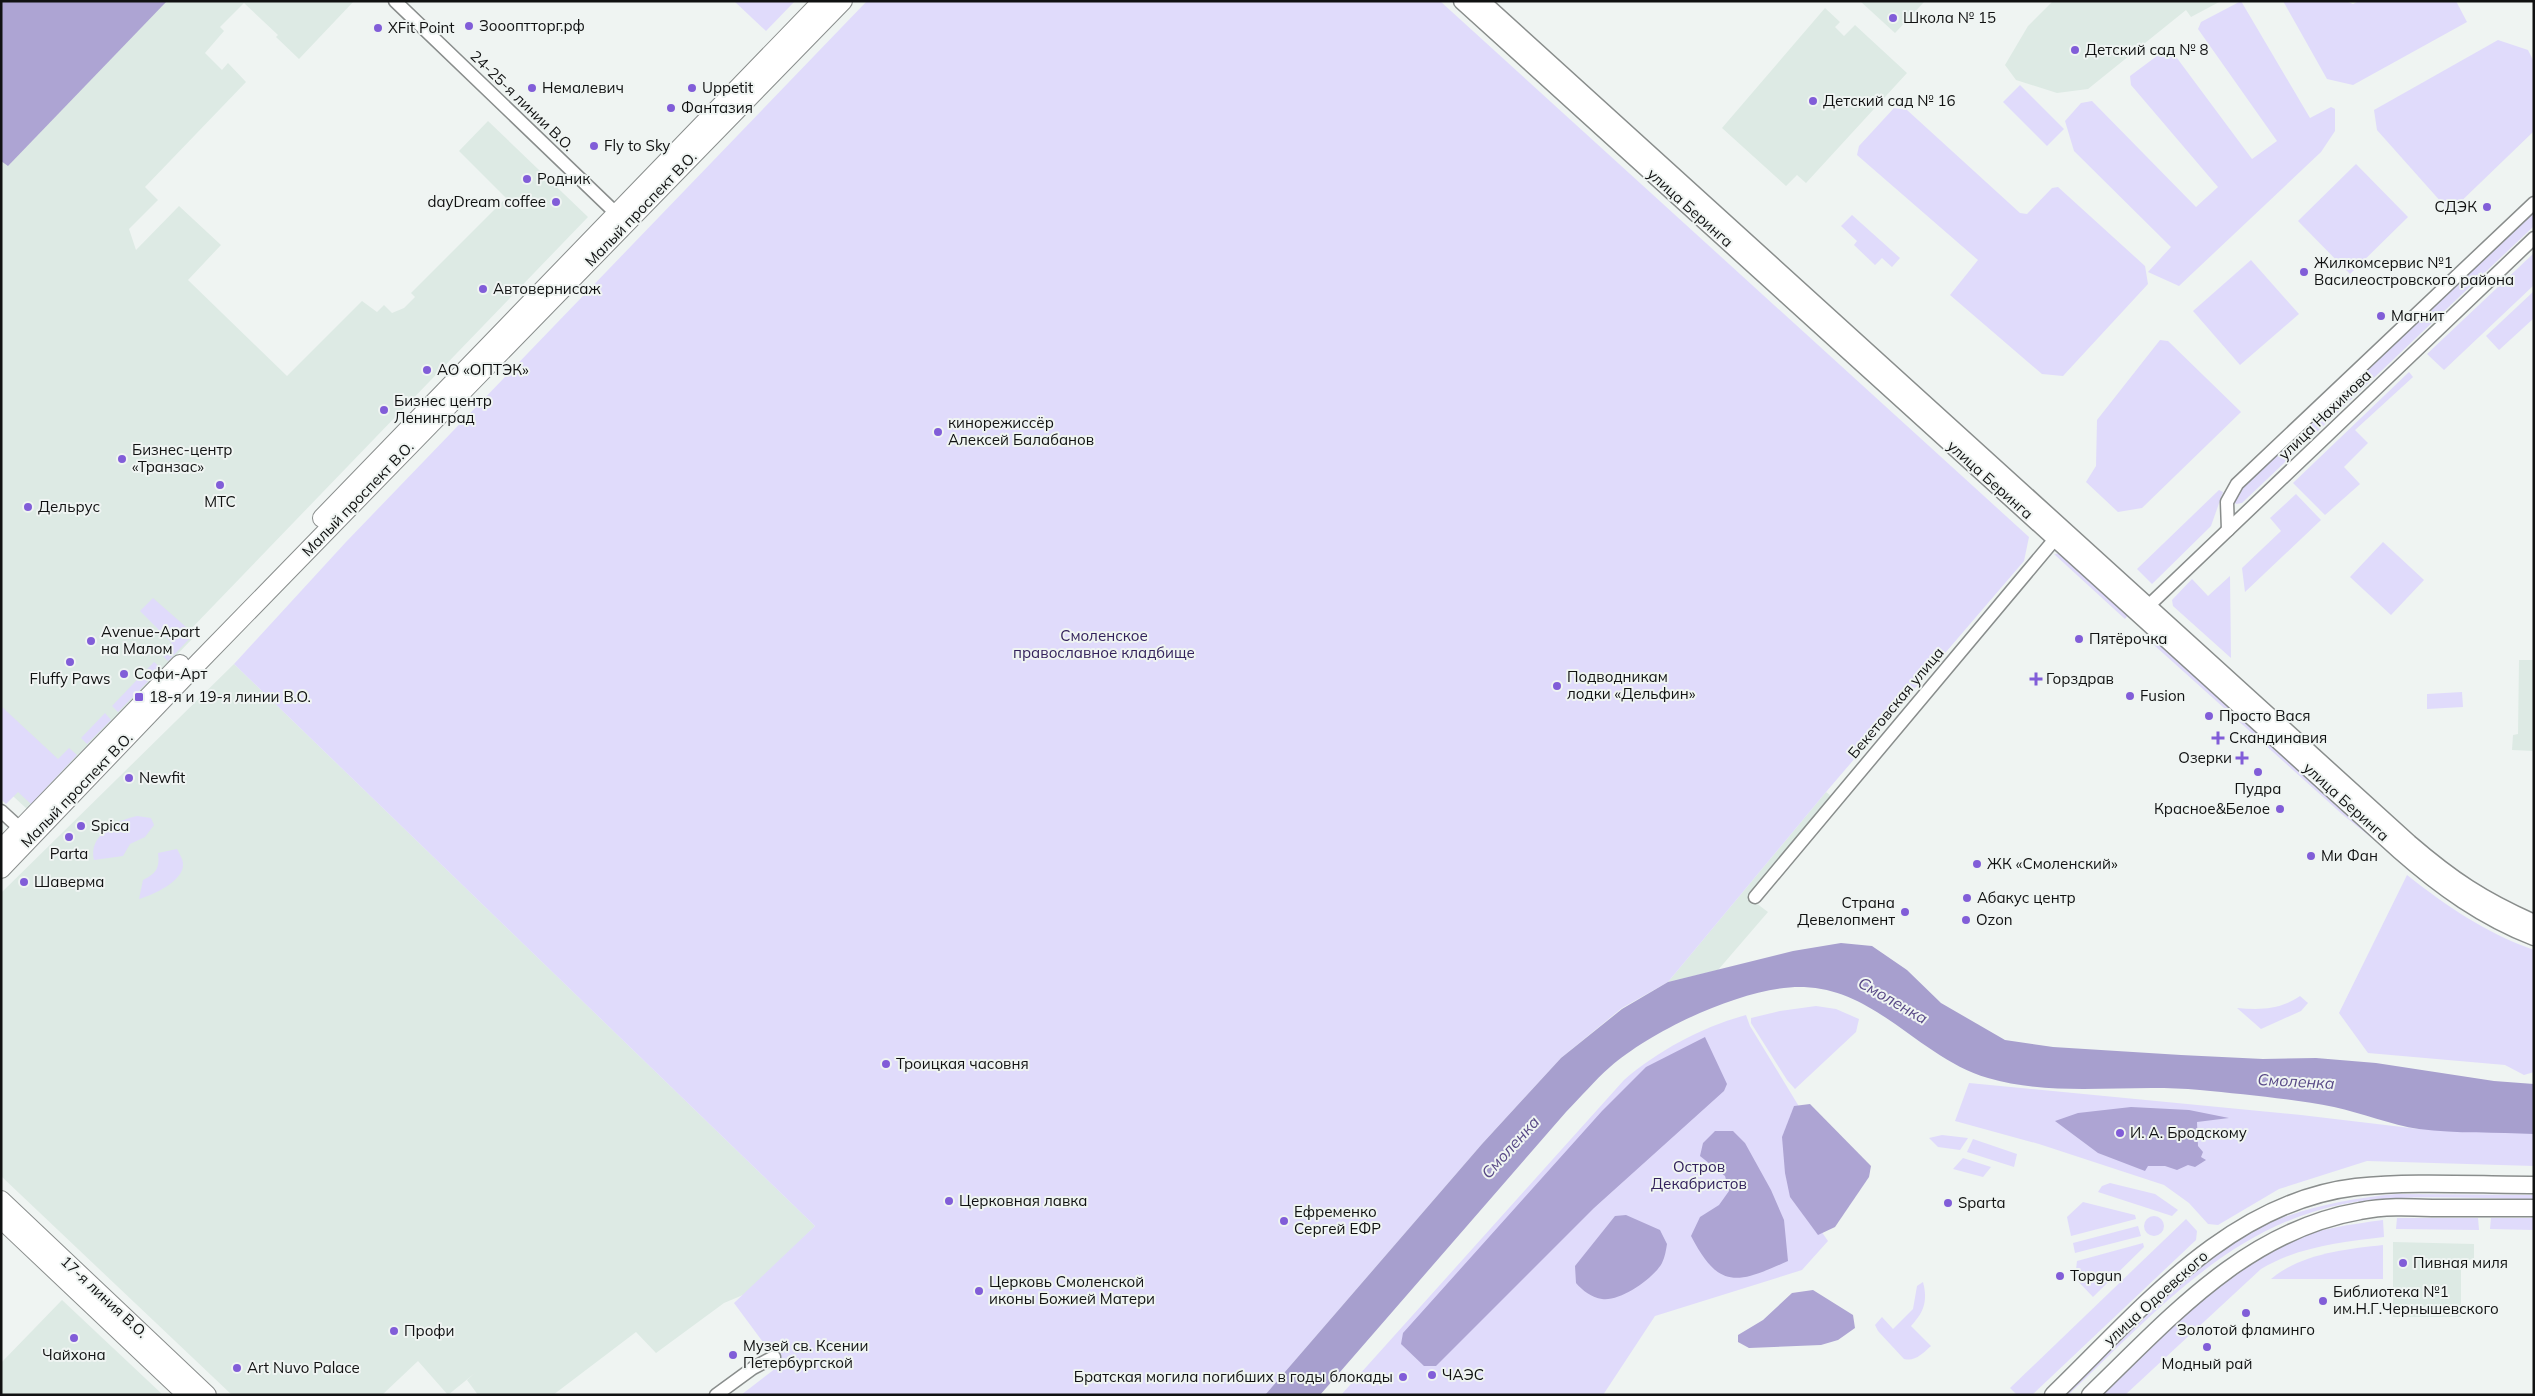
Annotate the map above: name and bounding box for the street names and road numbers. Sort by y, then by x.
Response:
street label: 24-25-я линии В.О. [466,46,578,155]
street label: Малый проспект В.О. [581,147,701,270]
street label: улица Беринга [1643,164,1737,251]
street label: улица Нахимова [2274,366,2375,464]
street label: улица Беринга [1943,436,2037,523]
street label: Малый проспект В.О. [298,437,418,560]
street label: Бекетовская улица [1844,643,1948,762]
street label: Малый проспект В.О. [17,728,137,851]
street label: улица Беринга [2299,758,2393,845]
street label: улица Одоевского [2100,1246,2212,1349]
street label: 17-я линия В.О. [57,1252,152,1342]

